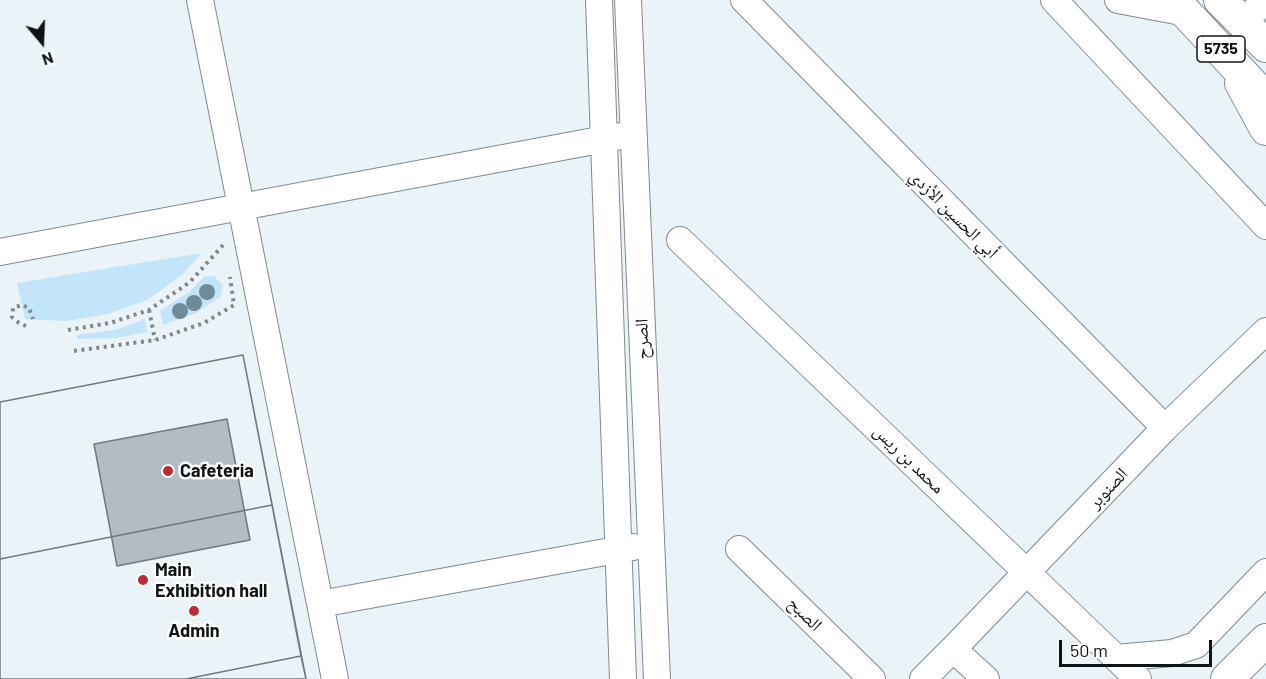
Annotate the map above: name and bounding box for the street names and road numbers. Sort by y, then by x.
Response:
road number: 5735 [1197,36,1245,62]
street label: أبي الحسين الأزدي [905,165,1003,263]
street label: الصرح [630,318,654,360]
street label: محمد بن ريس [869,420,949,498]
street label: الصنوبر [1084,463,1132,513]
street label: الصبح [783,592,827,636]

